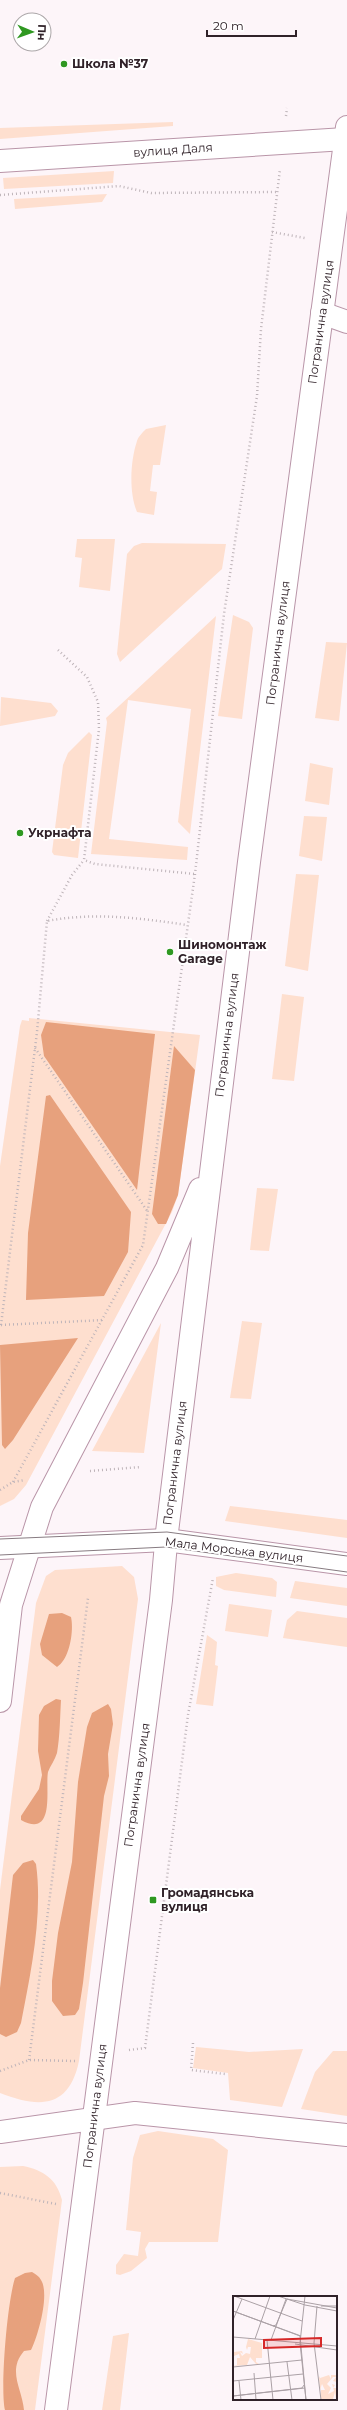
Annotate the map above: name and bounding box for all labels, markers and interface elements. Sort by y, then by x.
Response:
north arrow [12,12,52,52]
scale bar [207,12,296,38]
text: 20 m [213,18,244,33]
text: Пн [35,24,49,41]
place label: Школа №37 [72,56,149,71]
marker: Школа №37 [59,59,69,69]
street label: вулиця Даля [133,139,213,160]
street label: Погранична вулиця [304,259,337,385]
street label: Погранична вулиця [262,580,293,706]
place label: Укрнафта [28,825,92,840]
marker: Укрнафта [15,828,25,838]
place label: Шиномонтаж Garage [178,937,266,966]
marker: Шиномонтаж Garage [165,947,175,957]
street label: Погранична вулиця [211,972,242,1098]
street label: Погранична вулиця [159,1400,190,1526]
street label: Мала Морська вулиця [164,1534,304,1565]
street label: Погранична вулиця [120,1722,153,1848]
place label: Громадянська вулиця [161,1885,254,1914]
marker: Громадянська вулиця [148,1895,158,1905]
street label: Погранична вулиця [79,2043,110,2169]
inset map [233,2296,337,2400]

